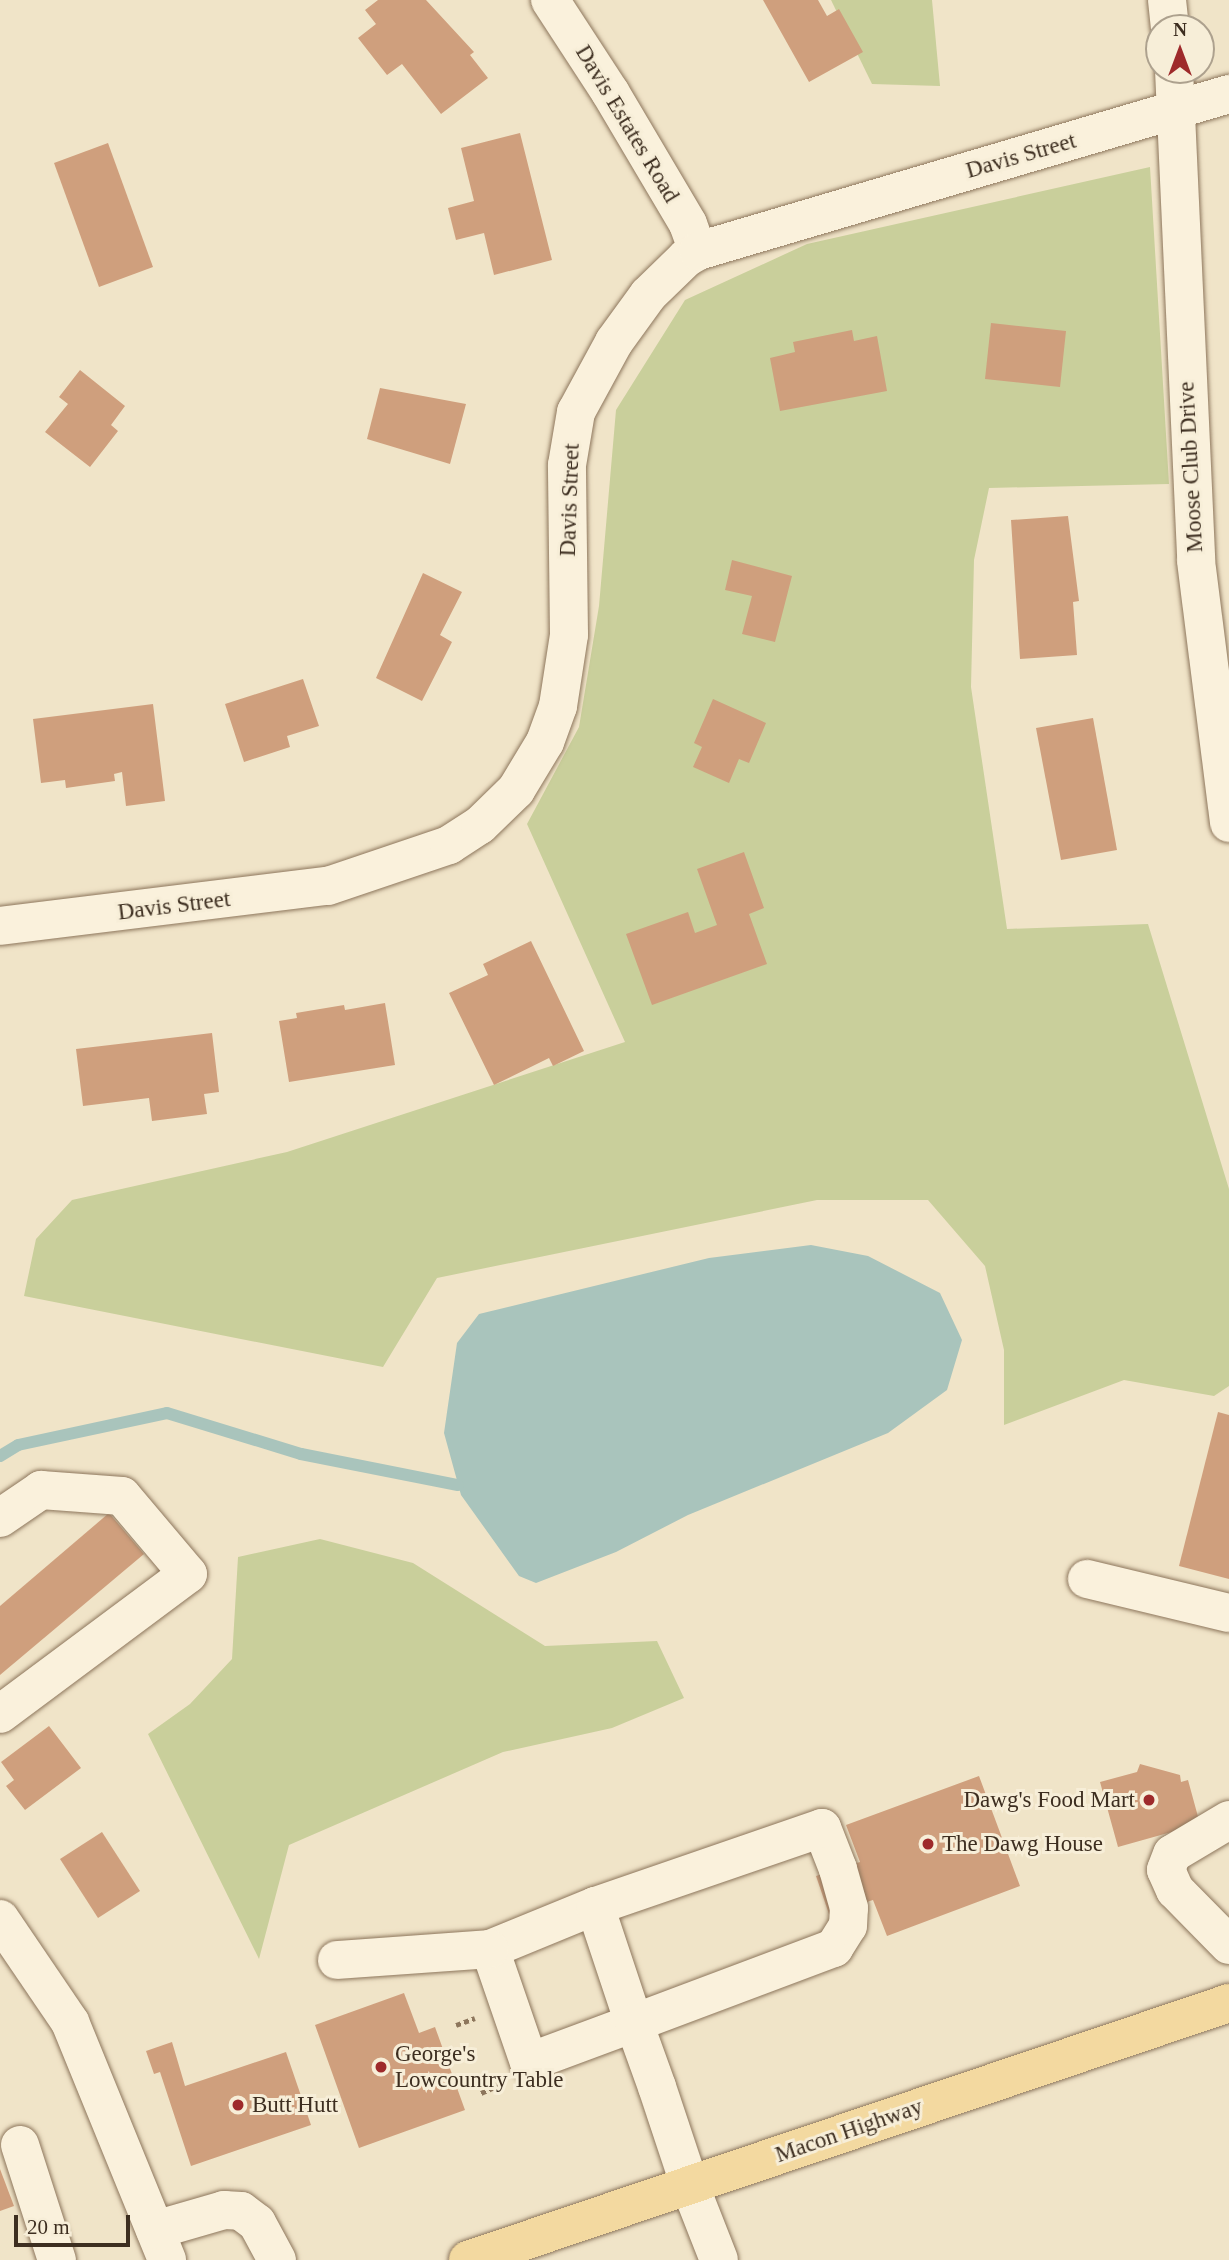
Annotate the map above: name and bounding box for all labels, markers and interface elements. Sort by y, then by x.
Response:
north arrow [1145,14,1215,84]
text: N [1173,19,1187,40]
street label: Davis Estates Road [569,40,685,208]
street label: Davis Street [963,127,1079,185]
street label: Moose Club Drive [1173,381,1209,553]
street label: Davis Street [554,443,586,557]
street label: Davis Street [116,885,232,927]
place label: Dawg's Food Mart [963,1786,1135,1814]
marker: Dawg's Food Mart [1141,1792,1157,1808]
place label: The Dawg House [942,1830,1103,1858]
marker: The Dawg House [920,1836,936,1852]
place label: George's Lowcountry Table [395,2040,564,2094]
marker: George's Lowcountry Table [373,2059,389,2075]
place label: Butt Hutt [252,2091,338,2119]
street label: Macon Highway [772,2093,926,2169]
marker: Butt Hutt [230,2097,246,2113]
scale bar [18,2200,133,2244]
text: 20 m [27,2215,70,2239]

